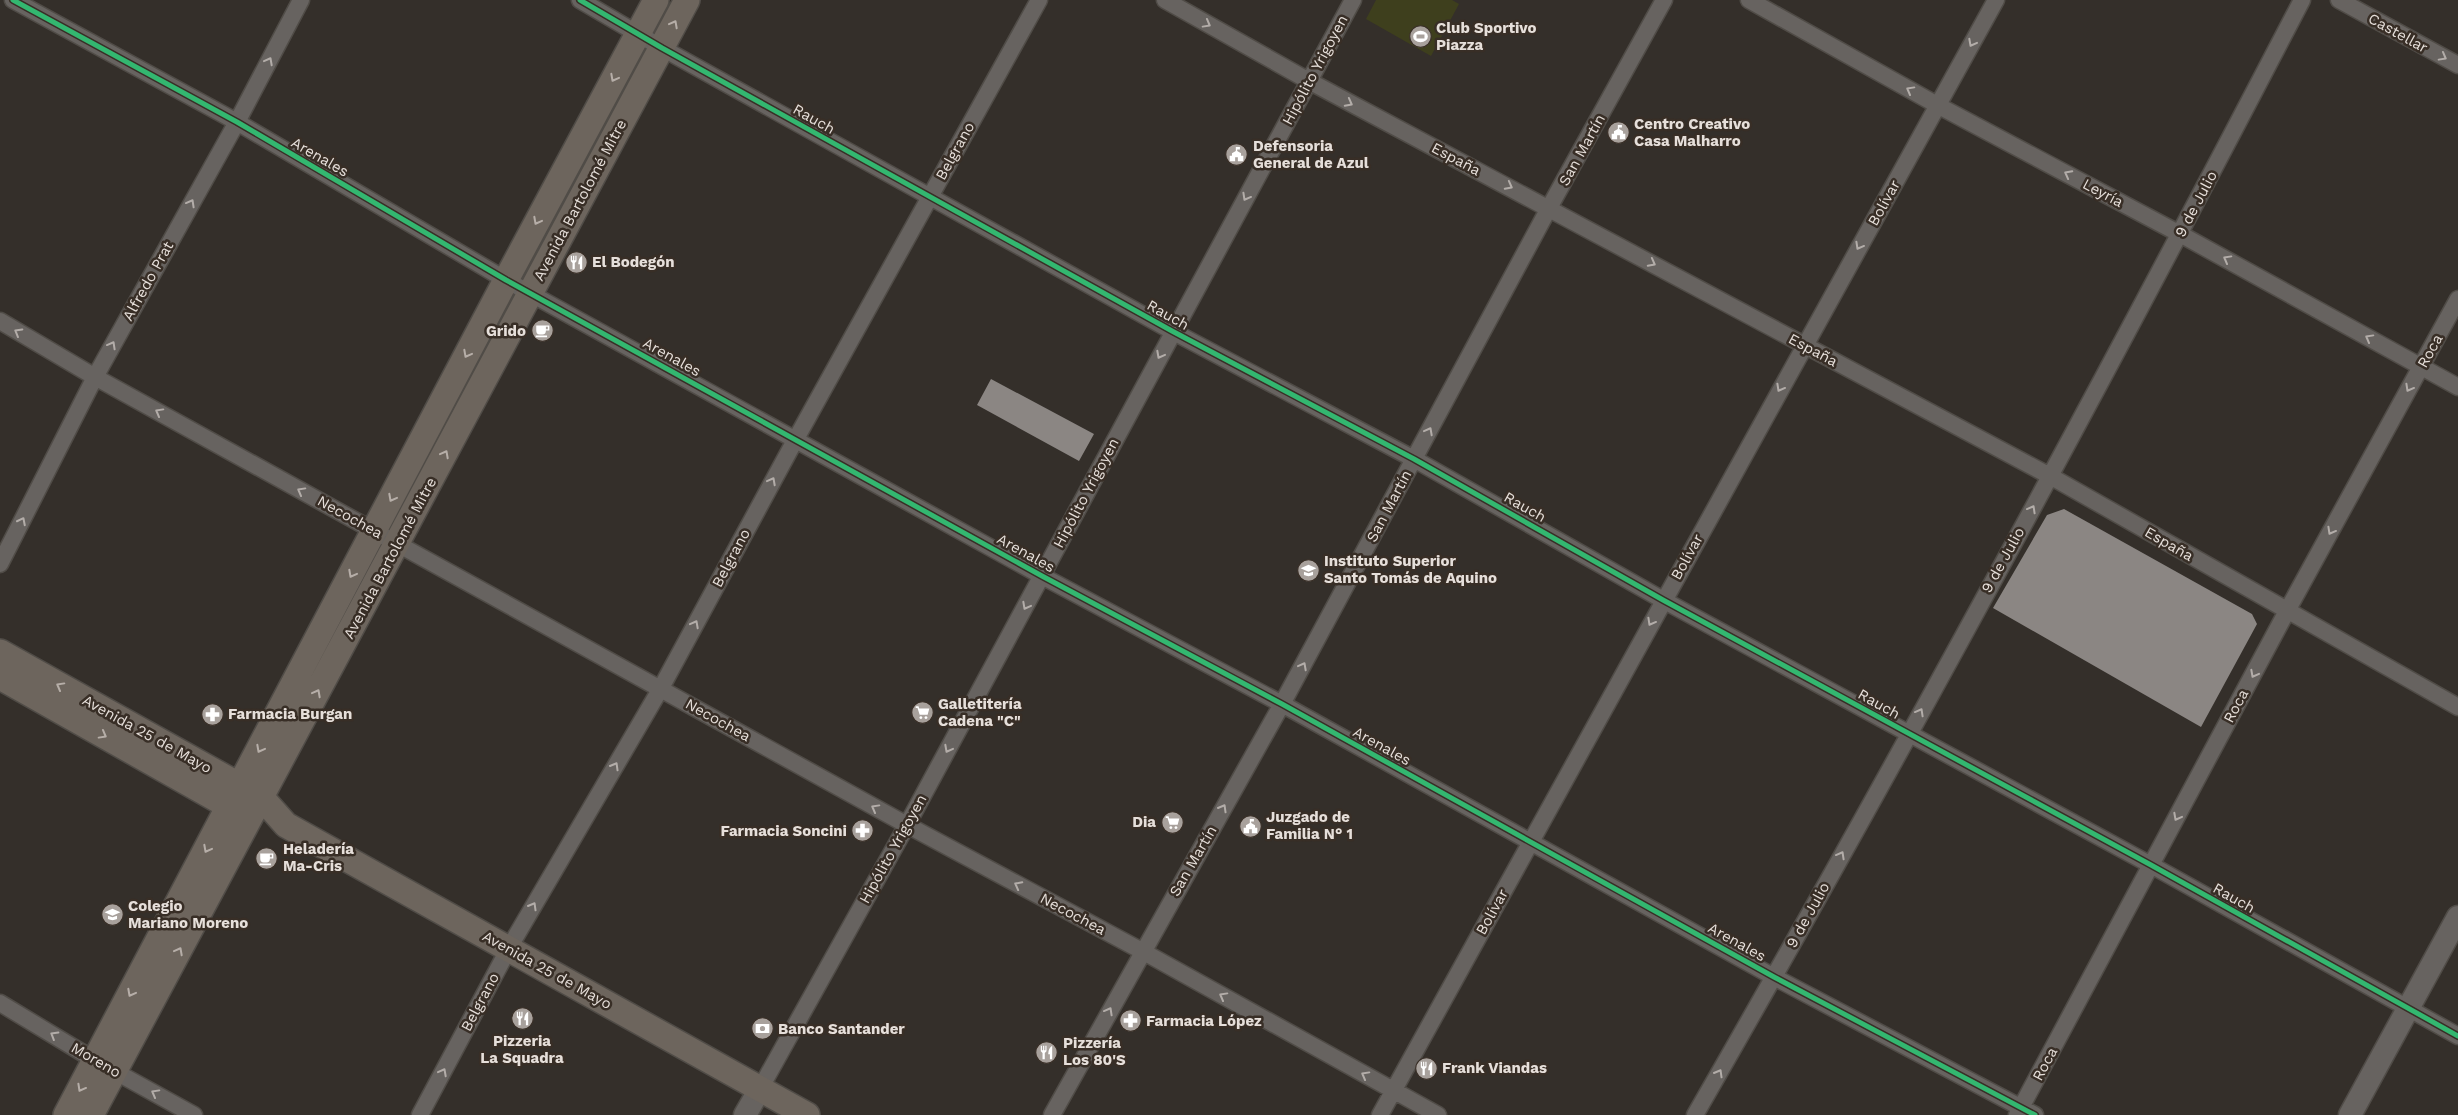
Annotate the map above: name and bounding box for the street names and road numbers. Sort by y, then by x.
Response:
street label: Castellar [2365,9,2431,57]
street label: Hipólito Yrigoyen [1278,12,1352,128]
street label: Rauch [790,100,838,138]
street label: San Martín [1555,111,1609,189]
street label: Avenida Bartolomé Mitre [530,116,630,284]
street label: Belgrano [932,119,978,183]
street label: Arenales [288,133,352,181]
street label: España [1428,139,1484,180]
street label: 9 de Julio [2171,168,2221,240]
street label: Leyría [2080,175,2127,211]
street label: Bolívar [1864,177,1904,229]
street label: Alfredo Prat [119,238,178,324]
street label: Rauch [1144,296,1192,334]
street label: España [1785,330,1841,371]
street label: Roca [2413,331,2447,371]
street label: Arenales [640,334,704,380]
street label: Hipólito Yrigoyen [1049,435,1123,551]
street label: San Martín [1363,467,1415,545]
street label: Avenida Bartolomé Mitre [340,474,440,642]
street label: Rauch [1501,488,1549,526]
street label: Necochea [314,492,386,543]
street label: España [2141,523,2197,565]
street label: 9 de Julio [1978,524,2028,596]
street label: Belgrano [708,526,754,590]
street label: Arenales [994,530,1058,576]
street label: Bolívar [1667,531,1707,583]
street label: Rauch [1855,685,1903,723]
street label: Roca [2220,686,2253,726]
street label: Avenida 25 de Mayo [79,691,215,777]
street label: Necochea [682,695,754,746]
street label: Arenales [1350,723,1414,769]
street label: Hipólito Yrigoyen [856,791,930,907]
street label: San Martín [1166,822,1220,900]
street label: 9 de Julio [1783,879,1833,951]
street label: Rauch [2210,879,2258,917]
street label: Bolívar [1472,886,1512,938]
street label: Necochea [1037,889,1109,939]
street label: Arenales [1705,919,1769,965]
street label: Avenida 25 de Mayo [479,927,615,1013]
street label: Belgrano [457,970,503,1034]
street label: Moreno [68,1039,124,1081]
street label: Roca [2029,1044,2062,1084]

